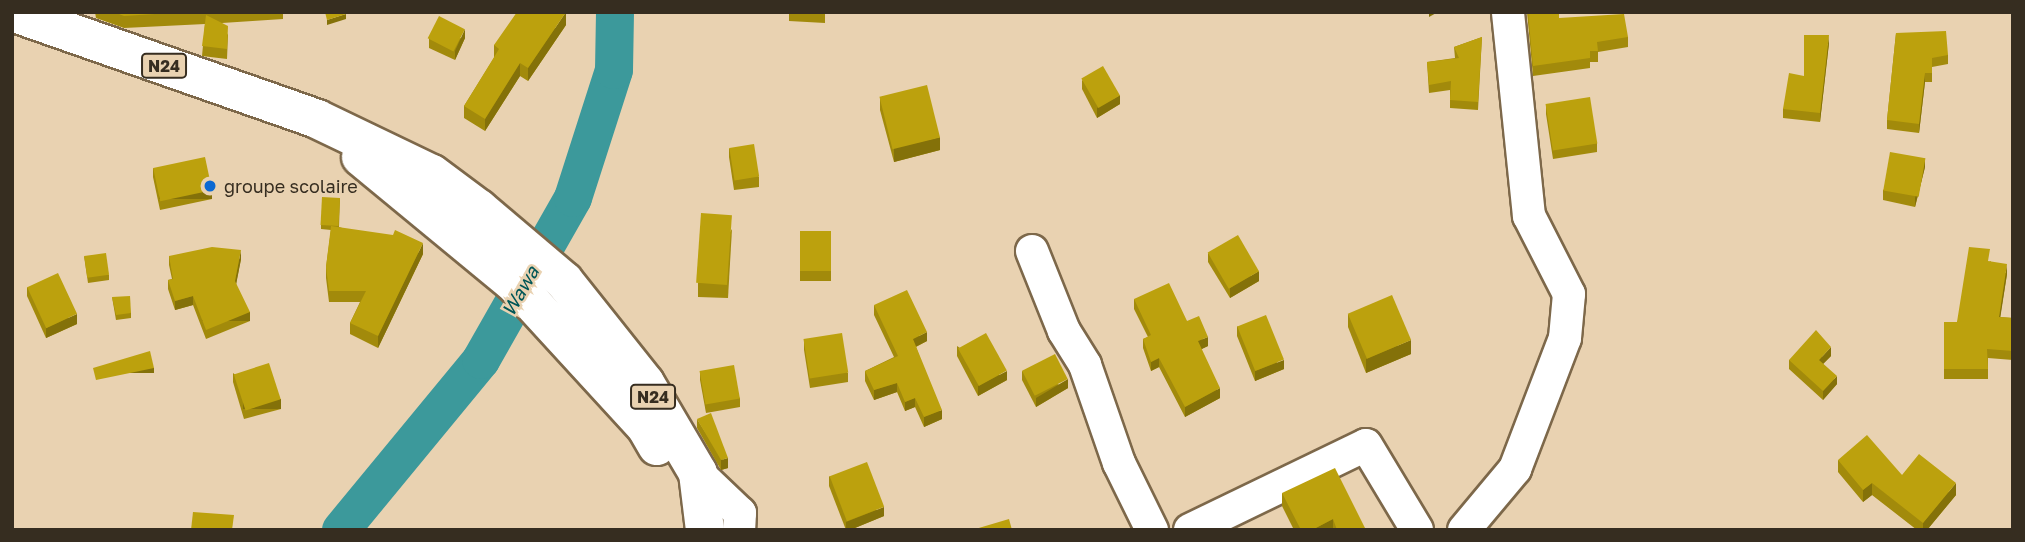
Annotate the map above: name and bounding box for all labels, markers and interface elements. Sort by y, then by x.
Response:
road number: N24 [140,54,188,78]
place label: groupe scolaire [224,175,358,197]
marker: groupe scolaire [202,178,218,194]
water label: Wawa [497,262,543,320]
road number: N24 [628,384,678,410]

